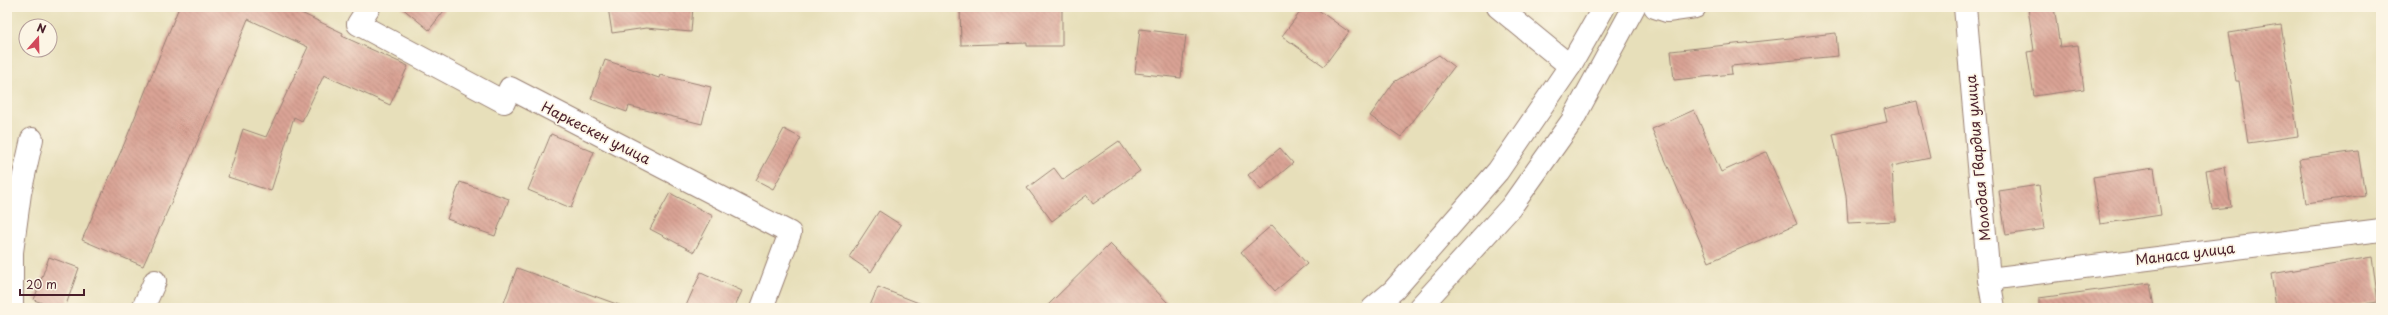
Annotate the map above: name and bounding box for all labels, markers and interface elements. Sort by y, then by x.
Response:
north arrow [18,18,58,58]
text: N [35,19,49,38]
street label: Молодая Гвардия улица [1960,74,1995,242]
street label: Наркескен улица [538,96,655,169]
street label: Манаса улица [2134,237,2236,270]
scale bar [20,271,84,297]
text: 20 m [26,275,57,293]

